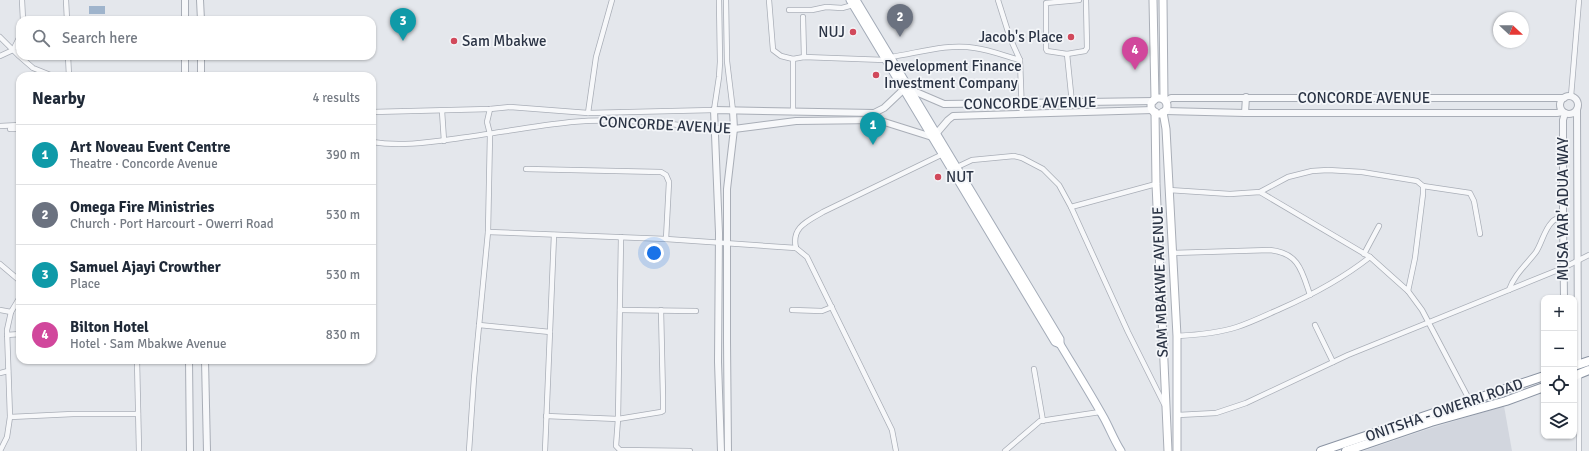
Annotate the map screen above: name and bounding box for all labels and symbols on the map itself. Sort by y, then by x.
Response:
pin: 2 [887,4,913,37]
pin: 3 [390,8,416,41]
north arrow [1493,12,1529,48]
place label: NUJ [818,23,845,41]
marker: NUJ [848,27,858,37]
place label: Jacob's Place [979,28,1063,46]
place label: Sam Mbakwe [462,32,547,50]
marker: Jacob's Place [1066,32,1076,42]
marker: Sam Mbakwe [449,36,459,46]
pin: 4 [1122,37,1148,70]
place label: Development Finance Investment Company [884,57,1022,92]
marker: Development Finance Investment Company [871,70,881,80]
street label: CONCORDE AVENUE [1298,89,1430,107]
street label: CONCORDE AVENUE [964,93,1096,113]
pin: 1 [860,112,886,145]
street label: CONCORDE AVENUE [598,113,732,137]
street label: MUSA YAR' ADUA WAY [1554,137,1572,281]
place label: NUT [946,168,974,186]
marker: NUT [933,172,943,182]
street label: SAM MBAKWE AVENUE [1148,206,1172,358]
your location [644,243,664,263]
street label: ONITSHA - OWERRI ROAD [1363,375,1525,445]

